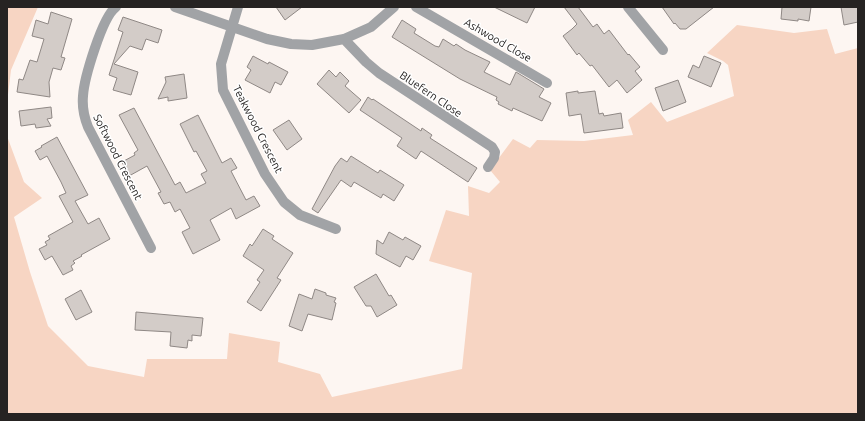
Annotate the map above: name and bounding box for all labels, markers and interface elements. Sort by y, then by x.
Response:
street label: Ashwood Close [462,16,534,64]
street label: Bluefern Close [398,69,464,119]
street label: Teakwood Crescent [231,83,286,175]
street label: Softwood Crescent [91,112,145,202]

